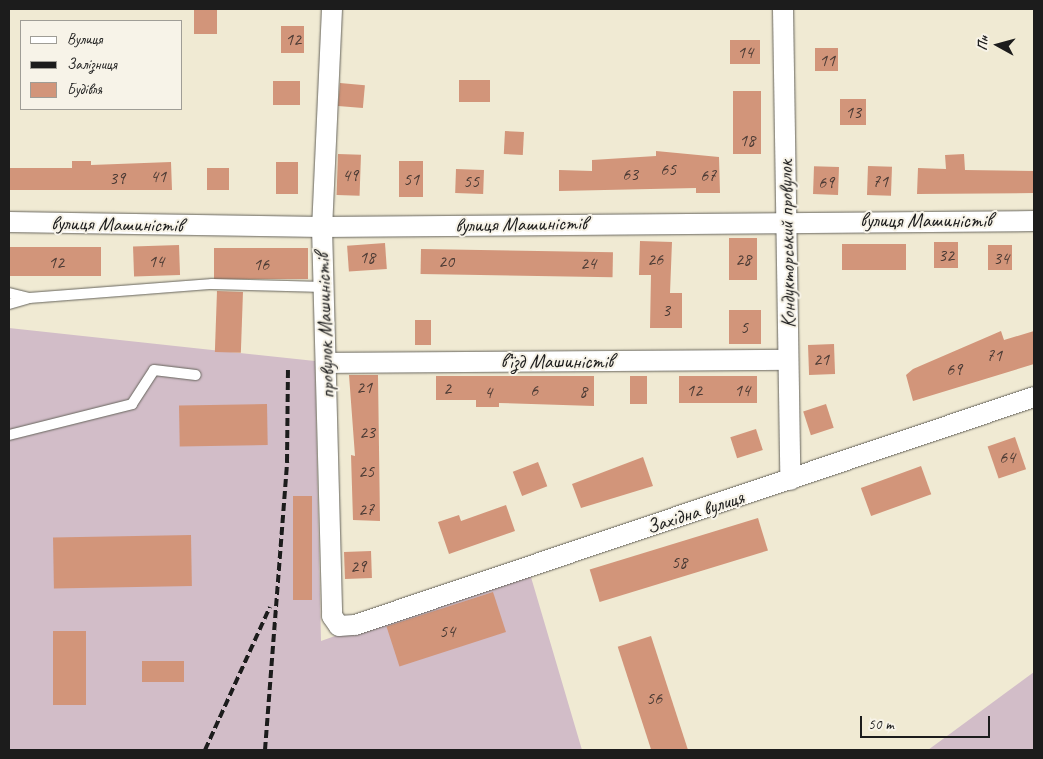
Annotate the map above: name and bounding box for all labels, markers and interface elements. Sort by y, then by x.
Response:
legend [20,20,182,110]
north arrow [973,20,1023,70]
house number: 12 [285,28,301,50]
text: Вулиця [67,30,103,49]
text: Пн [973,35,992,51]
house number: 14 [737,41,753,63]
house number: 11 [819,49,835,71]
text: Залізниця [67,55,117,74]
text: Будівля [67,80,102,99]
house number: 13 [845,101,861,123]
house number: 18 [739,129,755,151]
house number: 65 [660,158,676,180]
street label: Кондукторський провулок [774,160,800,328]
house number: 63 [622,163,638,185]
house number: 49 [342,164,358,186]
house number: 67 [700,164,716,186]
house number: 41 [150,165,166,187]
house number: 39 [109,167,125,189]
house number: 51 [403,168,419,190]
house number: 55 [463,170,479,192]
house number: 71 [872,170,888,192]
house number: 69 [818,171,834,193]
street label: вулиця Машиністів [860,208,992,232]
street label: вулиця Машиністів [51,211,183,237]
street label: вулиця Машиністів [455,211,587,237]
house number: 32 [938,244,954,266]
house number: 18 [359,246,375,268]
house number: 34 [993,247,1009,269]
house number: 26 [647,248,663,270]
house number: 28 [735,248,751,270]
house number: 14 [148,250,164,272]
house number: 20 [438,250,454,272]
house number: 12 [48,251,64,273]
house number: 24 [580,252,596,274]
house number: 16 [253,253,269,275]
street label: провулок Машиністів [310,253,340,399]
house number: 3 [662,299,670,321]
house number: 5 [740,316,748,338]
house number: 71 [986,344,1002,366]
house number: 21 [813,348,829,370]
street label: в’їзд Машиністів [500,349,614,373]
house number: 69 [946,358,962,380]
house number: 21 [356,376,372,398]
house number: 2 [443,377,451,399]
house number: 6 [530,379,538,401]
house number: 12 [686,379,702,401]
house number: 14 [734,379,750,401]
house number: 8 [579,380,587,402]
house number: 4 [484,381,492,403]
house number: 23 [359,421,375,443]
house number: 64 [999,446,1015,468]
house number: 25 [358,460,374,482]
street label: Західна вулиця [643,485,747,539]
house number: 27 [358,498,374,520]
house number: 58 [671,551,687,573]
house number: 29 [350,555,366,577]
house number: 54 [439,620,455,642]
house number: 56 [646,687,662,709]
scale bar [863,706,993,738]
text: 50 m [868,715,894,734]

